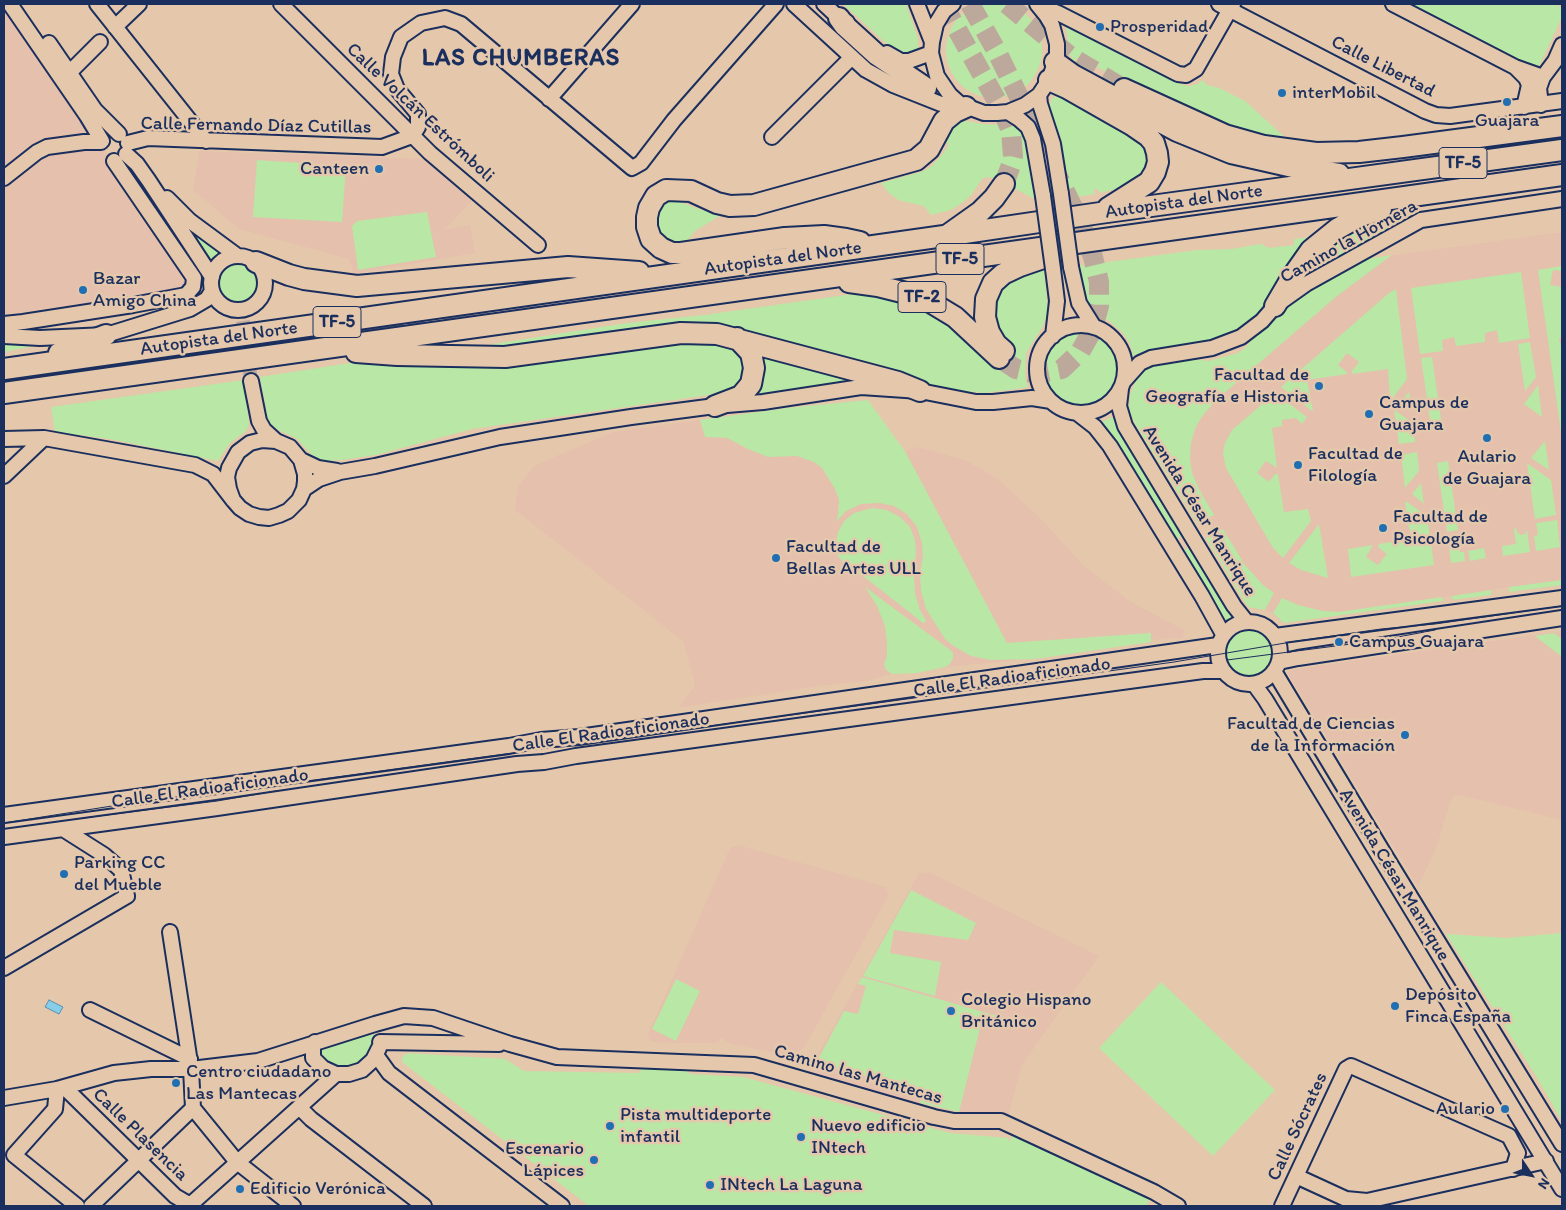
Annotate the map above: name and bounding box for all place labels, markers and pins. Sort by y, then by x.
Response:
place label: Prosperidad [1110,16,1208,38]
marker: Prosperidad [1094,21,1106,33]
place label: interMobil [1292,82,1376,104]
marker: interMobil [1276,87,1288,99]
marker: Guajara [1501,96,1513,108]
place label: Guajara [1475,110,1539,132]
place label: Canteen [300,158,369,180]
marker: Canteen [373,163,385,175]
place label: Bazar Amigo China [93,268,196,312]
marker: Bazar Amigo China [77,284,89,296]
place label: Facultad de Geografía e Historia [1145,364,1309,408]
marker: Facultad de Geografía e Historia [1313,380,1325,392]
place label: Campus de Guajara [1379,392,1469,436]
marker: Campus de Guajara [1363,408,1375,420]
marker: Aulario de Guajara [1481,432,1493,444]
place label: Facultad de Filología [1308,443,1403,487]
place label: Aulario de Guajara [1443,446,1531,490]
marker: Facultad de Filología [1292,459,1304,471]
place label: Facultad de Psicología [1393,506,1488,550]
marker: Facultad de Psicología [1377,522,1389,534]
place label: Facultad de Bellas Artes ULL [786,536,921,580]
marker: Facultad de Bellas Artes ULL [770,552,782,564]
place label: Campus Guajara [1349,631,1484,653]
marker: Campus Guajara [1333,636,1345,648]
place label: Facultad de Ciencias de la Información [1227,713,1395,757]
marker: Facultad de Ciencias de la Información [1399,729,1411,741]
place label: Parking CC del Mueble [74,852,165,896]
marker: Parking CC del Mueble [58,868,70,880]
place label: Depósito Finca España [1405,984,1511,1028]
place label: Colegio Hispano Británico [961,989,1091,1033]
marker: Depósito Finca España [1389,1000,1401,1012]
marker: Colegio Hispano Británico [945,1005,957,1017]
place label: Centro ciudadano Las Mantecas [186,1061,331,1105]
marker: Centro ciudadano Las Mantecas [170,1077,182,1089]
place label: Aulario [1436,1098,1495,1120]
marker: Aulario [1499,1103,1511,1115]
place label: Pista multideporte infantil [620,1104,771,1148]
place label: Nuevo edificio INtech [811,1115,926,1159]
marker: Pista multideporte infantil [604,1120,616,1132]
marker: Nuevo edificio INtech [795,1131,807,1143]
place label: Escenario Lápices [505,1138,584,1182]
marker: Escenario Lápices [588,1154,600,1166]
place label: INtech La Laguna [720,1174,863,1196]
place label: Edificio Verónica [250,1178,386,1200]
marker: INtech La Laguna [704,1179,716,1191]
marker: Edificio Verónica [234,1183,246,1195]

